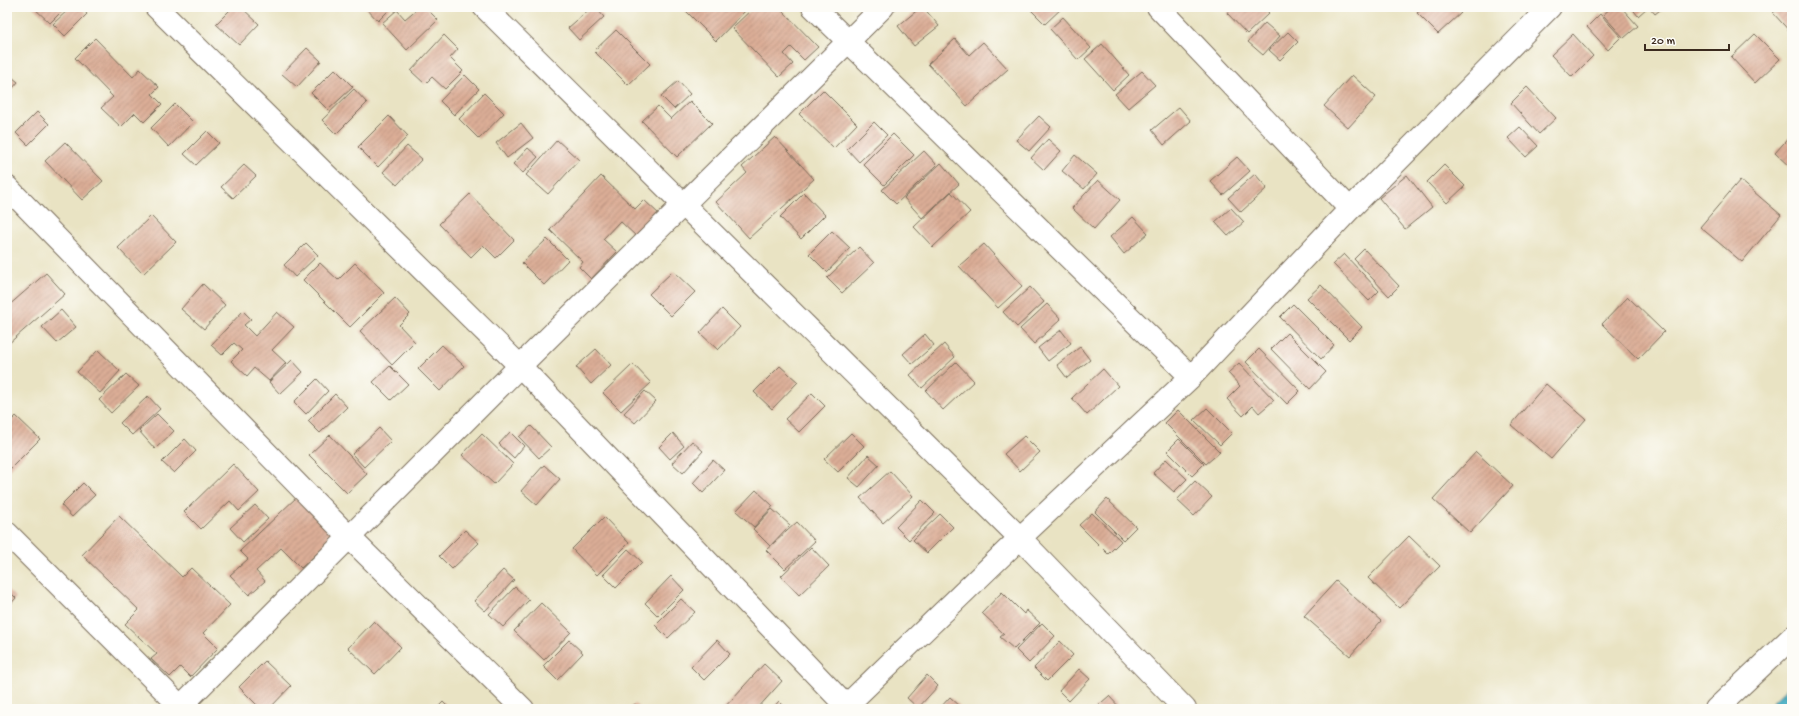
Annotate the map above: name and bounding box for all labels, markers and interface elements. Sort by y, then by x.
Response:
scale bar [1645,26,1729,52]
text: 20 m [1651,35,1676,49]

